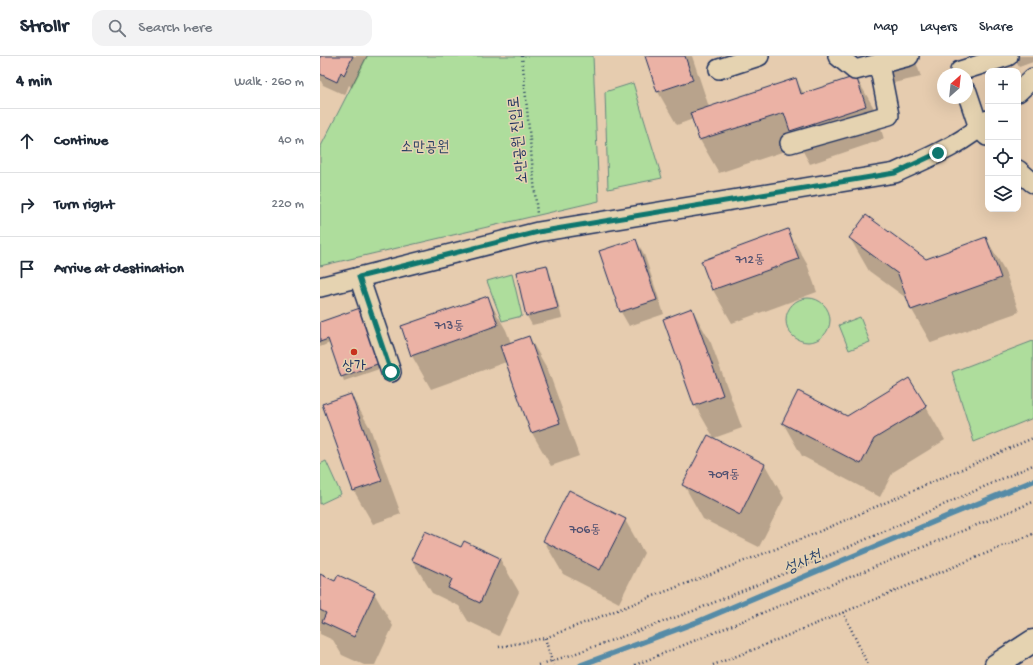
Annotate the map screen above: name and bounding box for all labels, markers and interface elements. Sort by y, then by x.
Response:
search box [92,10,372,46]
text: Strollr [20,16,68,39]
icon: search [106,17,128,39]
text: Search here [138,19,212,37]
text: Map [874,19,898,36]
text: Layers [920,19,957,36]
text: Share [979,19,1013,36]
north arrow [937,68,973,104]
map controls [985,68,1021,212]
button: + [985,68,1021,104]
text: 4 min [16,72,52,92]
text: Walk · 260 m [234,75,304,90]
street label: 소만공원 진입로 [505,95,533,185]
button: − [985,104,1021,140]
icon: ahead [16,130,38,152]
text: Continue [54,132,108,150]
text: 40 m [278,133,304,148]
park label: 소만공원 [401,139,449,157]
button: locate [985,140,1021,176]
route end [929,144,947,162]
button: layers [985,176,1021,212]
icon: right [16,194,38,216]
text: Turn right [54,196,114,214]
text: 220 m [272,197,304,212]
house number: 712동 [735,253,764,268]
icon: arrive [16,258,38,280]
text: Arrive at destination [54,260,184,278]
house number: 713동 [433,319,464,334]
marker: 상가 [349,347,359,357]
place label: 상가 [342,358,366,376]
route start [382,363,400,381]
house number: 709동 [707,468,740,483]
house number: 706동 [568,523,601,538]
water label: 성사천 [782,547,826,580]

